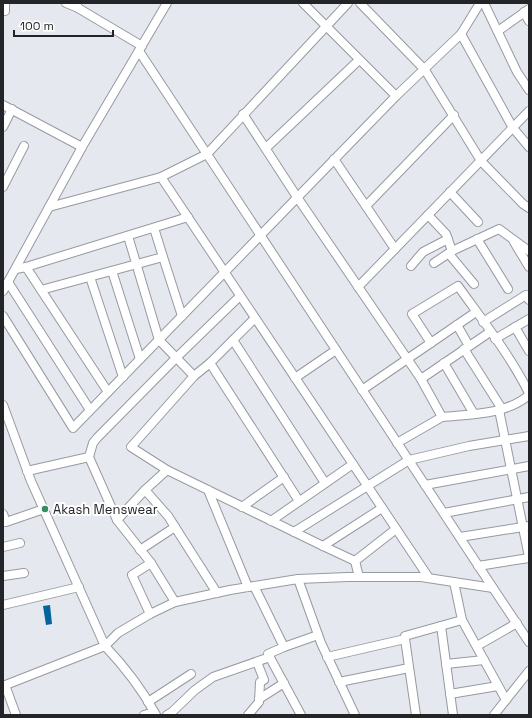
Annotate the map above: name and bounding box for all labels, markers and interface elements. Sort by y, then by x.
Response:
scale bar [14,12,113,38]
text: 100 m [20,18,54,34]
place label: Akash Menswear [53,501,158,518]
marker: Akash Menswear [40,504,50,514]

